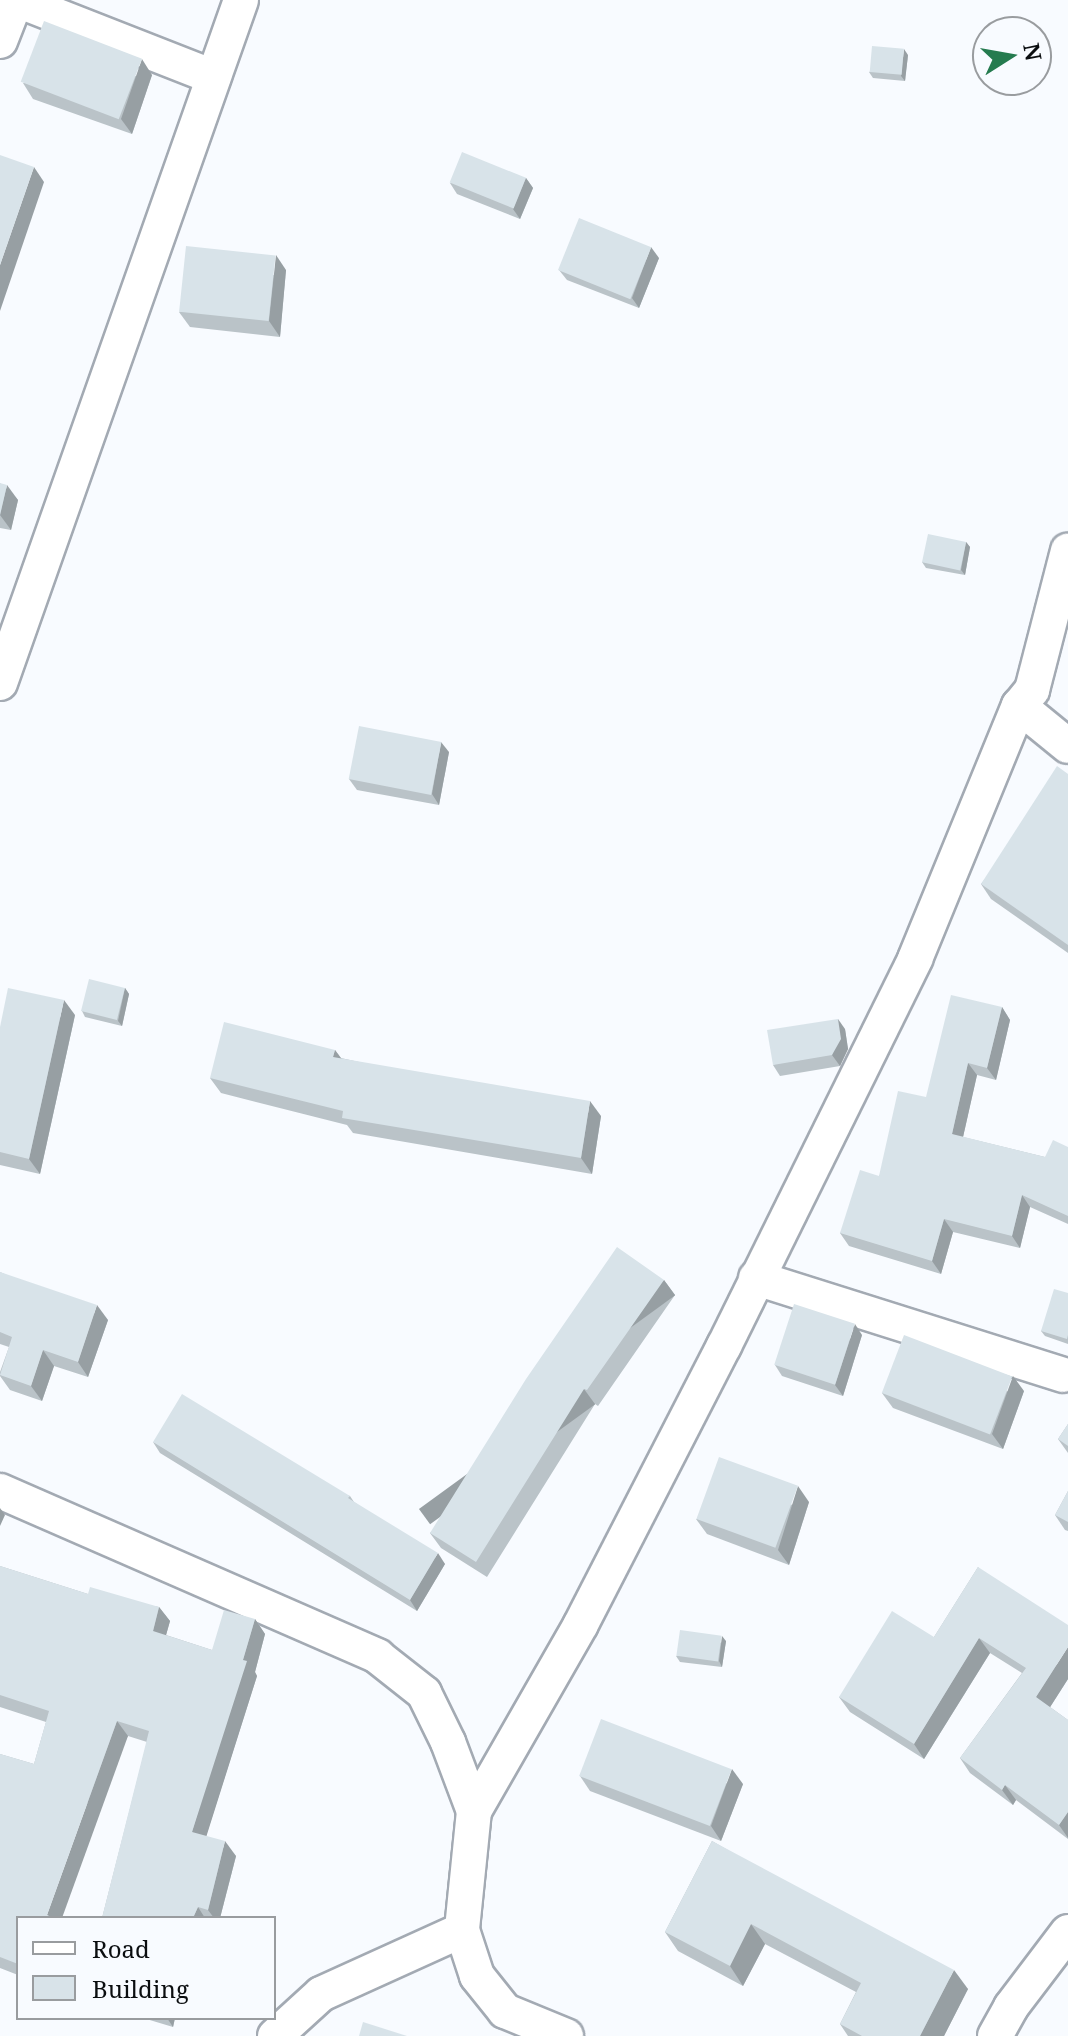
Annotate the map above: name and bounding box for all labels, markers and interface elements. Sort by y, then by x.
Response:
north arrow [972,16,1052,96]
text: N [1017,40,1050,63]
legend [16,1916,276,2020]
text: Road [92,1932,150,1965]
text: Building [92,1972,189,2005]

